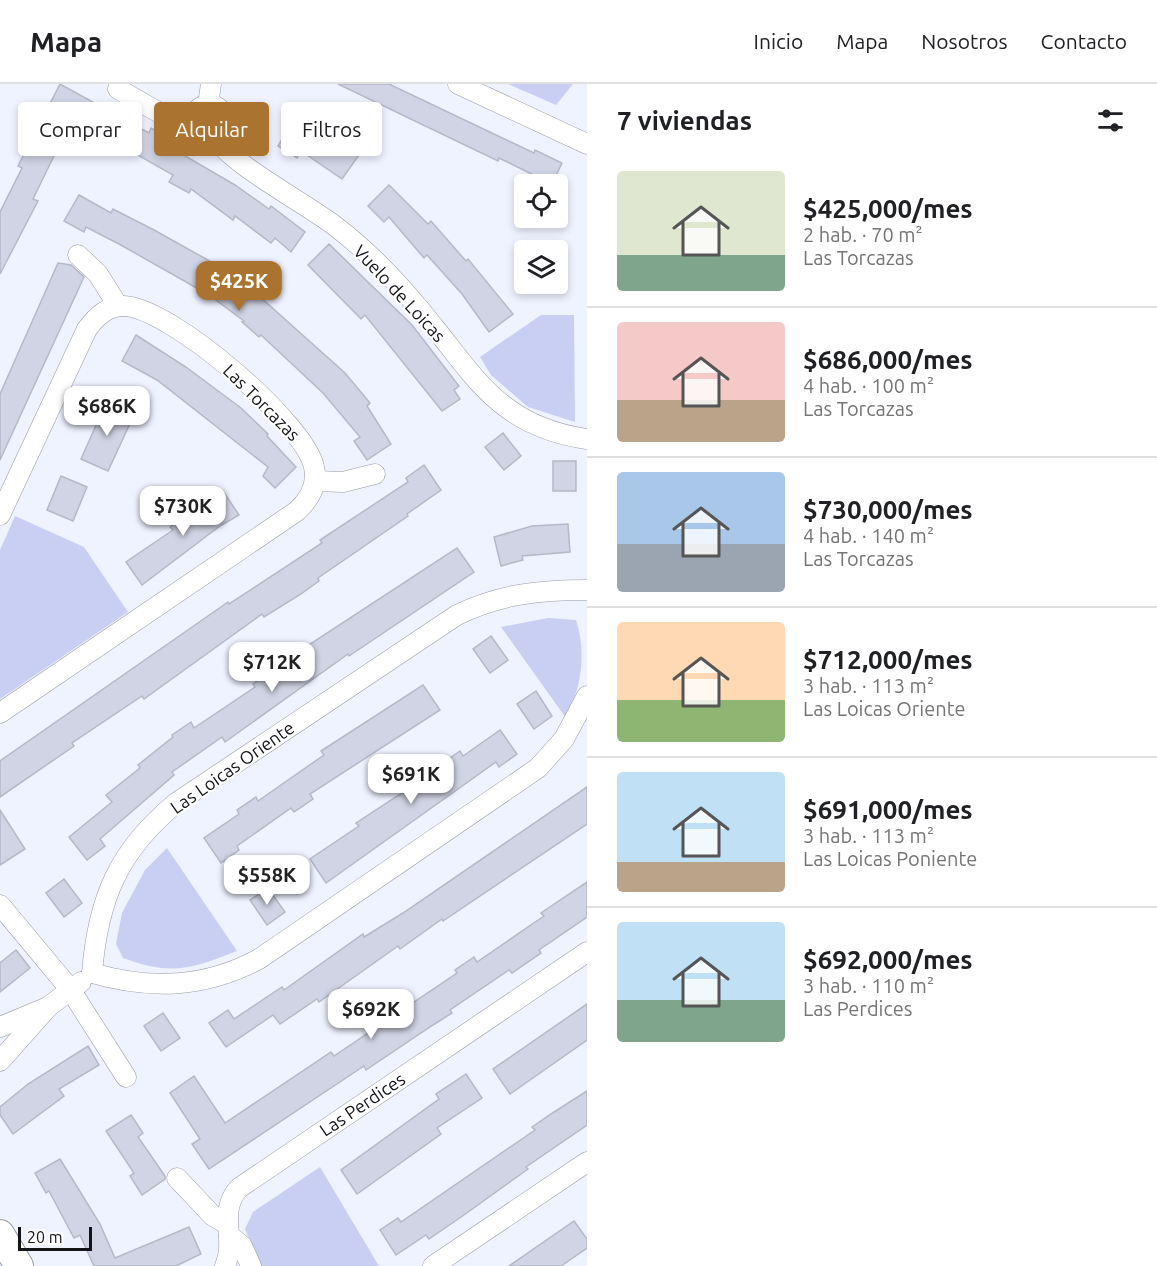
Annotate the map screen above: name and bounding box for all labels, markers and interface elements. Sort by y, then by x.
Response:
text: Mapa [30,26,102,57]
text: Inicio [754,29,803,53]
text: Mapa [836,29,888,53]
text: Nosotros [921,29,1008,53]
text: Contacto [1041,29,1127,53]
chip: Comprar [18,102,142,156]
chip: Alquilar [154,102,269,156]
chip: Filtros [281,102,382,156]
icon: filters [1094,104,1127,137]
text: 7 viviendas [617,106,752,135]
map controls [514,174,568,294]
button: locate [514,174,568,228]
text: $425,000/mes [803,194,973,223]
icon: home [665,195,737,267]
text: 2 hab. · 70 m² [803,223,923,246]
button: layers [514,240,568,294]
street label: Vuelo de Loicas [350,241,450,346]
text: Las Torcazas [803,246,914,269]
pin: $425K [197,261,281,312]
text: $425K [210,269,268,292]
text: $686,000/mes [803,345,973,374]
icon: home [665,346,737,418]
street label: Las Torcazas [220,360,304,444]
text: 4 hab. · 100 m² [803,374,934,397]
pin: $686K [65,386,149,437]
text: $686K [78,394,136,417]
text: Las Torcazas [803,397,914,420]
pin: $730K [141,486,225,537]
text: $730K [154,494,212,517]
text: $730,000/mes [803,495,973,524]
icon: home [665,496,737,568]
text: 4 hab. · 140 m² [803,524,934,547]
text: Las Torcazas [803,547,914,570]
pin: $712K [230,642,314,693]
text: $712,000/mes [803,645,973,674]
icon: home [665,646,737,718]
text: $712K [243,650,301,673]
text: 3 hab. · 113 m² [803,674,934,697]
text: Las Loicas Oriente [803,697,966,720]
street label: Las Loicas Oriente [166,717,298,817]
pin: $691K [369,754,453,805]
text: $691K [382,762,440,785]
text: $691,000/mes [803,795,973,824]
icon: home [665,796,737,868]
text: 3 hab. · 113 m² [803,824,934,847]
text: Las Loicas Poniente [803,847,977,870]
pin: $558K [225,855,309,906]
text: $558K [238,863,296,886]
text: $692,000/mes [803,945,973,974]
icon: home [665,946,737,1018]
text: 3 hab. · 110 m² [803,974,934,997]
pin: $692K [329,989,413,1040]
text: $692K [342,997,400,1020]
text: Las Perdices [803,997,912,1020]
street label: Las Perdices [316,1068,409,1140]
scale bar [18,1224,92,1252]
text: 20 m [27,1228,63,1246]

